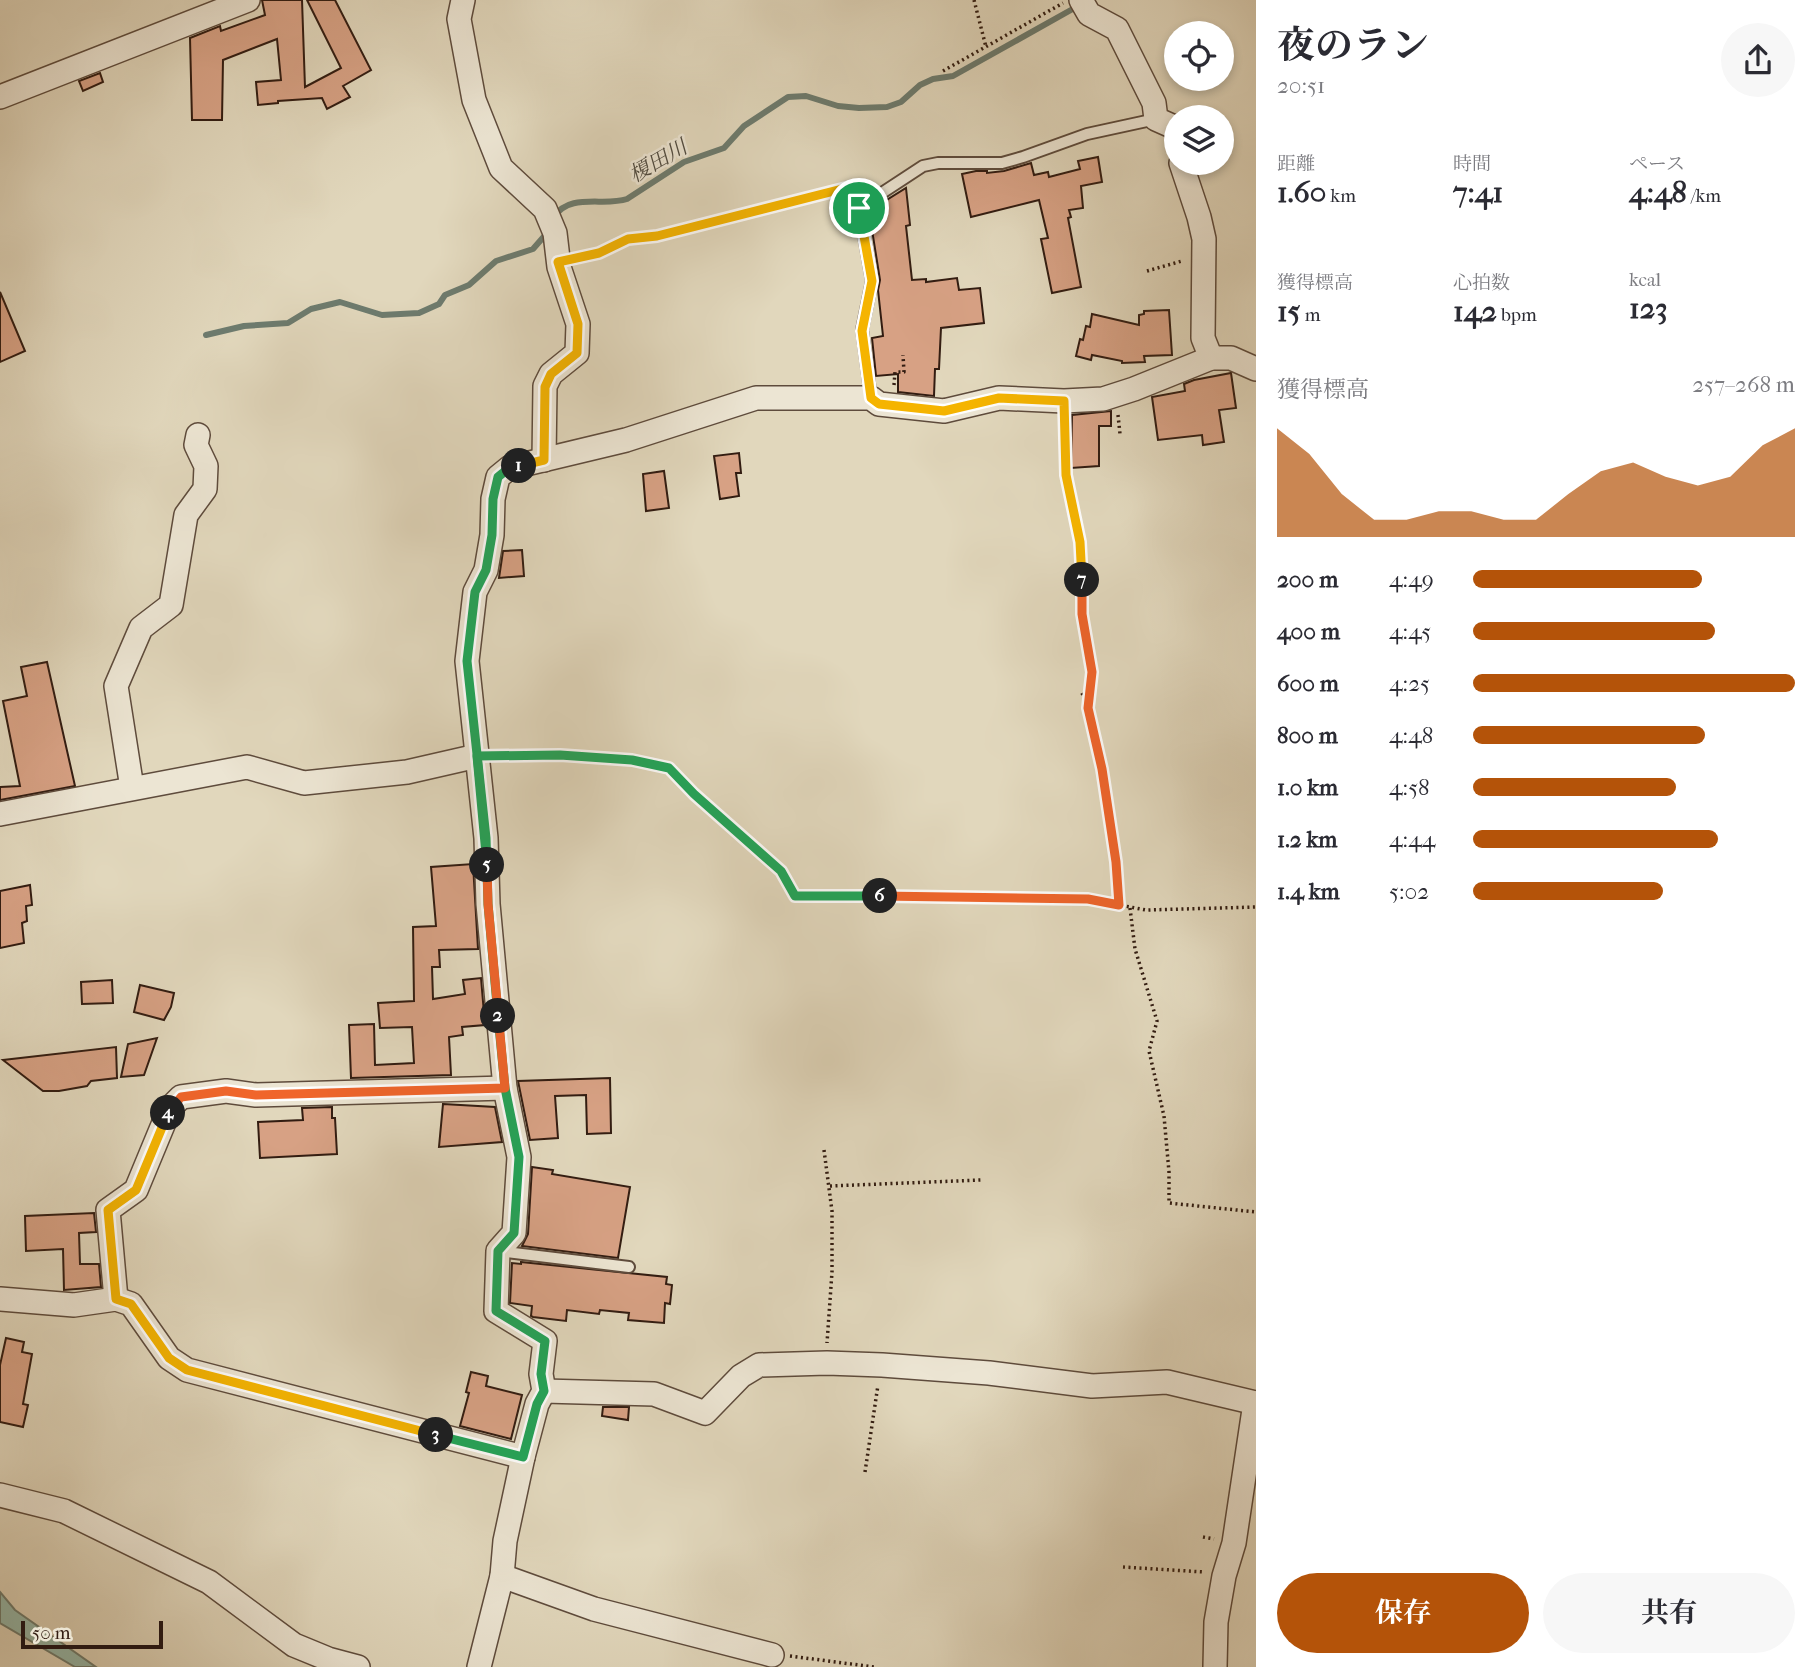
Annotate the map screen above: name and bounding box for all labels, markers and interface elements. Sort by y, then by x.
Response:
map controls [1164,21,1234,175]
button: locate [1164,21,1234,91]
text: 夜のラン [1277,23,1429,68]
button: share [1721,23,1795,97]
text: 20:51 [1277,72,1325,99]
button: layers [1164,105,1234,175]
water label: 榎田川 [625,134,693,187]
text: 距離 [1277,153,1315,175]
text: 時間 [1453,153,1491,175]
text: ペース [1629,153,1685,175]
text: 1.60 [1277,175,1326,210]
text: 7:41 [1453,175,1503,210]
text: 4:48 [1629,175,1687,210]
pin [829,178,889,238]
text: km [1326,185,1356,207]
text: /km [1687,185,1721,207]
icon: arrive [840,189,878,227]
text: kcal [1629,269,1661,291]
text: 獲得標高 [1277,272,1353,294]
text: 心拍数 [1453,272,1510,294]
text: 123 [1629,291,1667,326]
text: 15 [1277,294,1301,329]
text: 142 [1453,294,1497,329]
text: m [1301,304,1320,326]
text: bpm [1497,304,1537,326]
text: 257–268 m [1692,371,1795,398]
text: 獲得標高 [1277,376,1369,403]
pin: 1 [502,448,536,484]
text: 1 [515,454,522,476]
pin: 7 [1064,562,1100,598]
text: 200 m [1277,566,1338,593]
text: 4:49 [1389,566,1434,593]
text: 7 [1077,568,1086,590]
text: 400 m [1277,618,1340,645]
text: 4:45 [1389,618,1431,645]
text: 600 m [1277,670,1339,697]
text: 4:25 [1389,670,1430,697]
text: 800 m [1277,722,1338,749]
text: 4:48 [1389,722,1433,749]
text: 1.0 km [1277,774,1338,801]
text: 4:58 [1389,774,1430,801]
text: 1.2 km [1277,826,1337,853]
text: 4:44 [1389,826,1435,853]
pin: 5 [470,848,504,882]
text: 5 [482,853,491,875]
pin: 6 [862,878,898,914]
text: 1.4 km [1277,878,1340,905]
text: 5:02 [1389,878,1429,905]
text: 6 [874,884,885,906]
pin: 2 [480,998,516,1034]
text: 2 [493,1004,502,1026]
pin: 4 [150,1096,186,1130]
text: 4 [162,1101,173,1123]
pin: 3 [418,1418,453,1452]
text: 3 [432,1423,439,1445]
button: 保存 [1277,1573,1529,1653]
button: 共有 [1543,1573,1795,1653]
scale bar [21,1618,163,1650]
text: 50 m [32,1622,71,1644]

